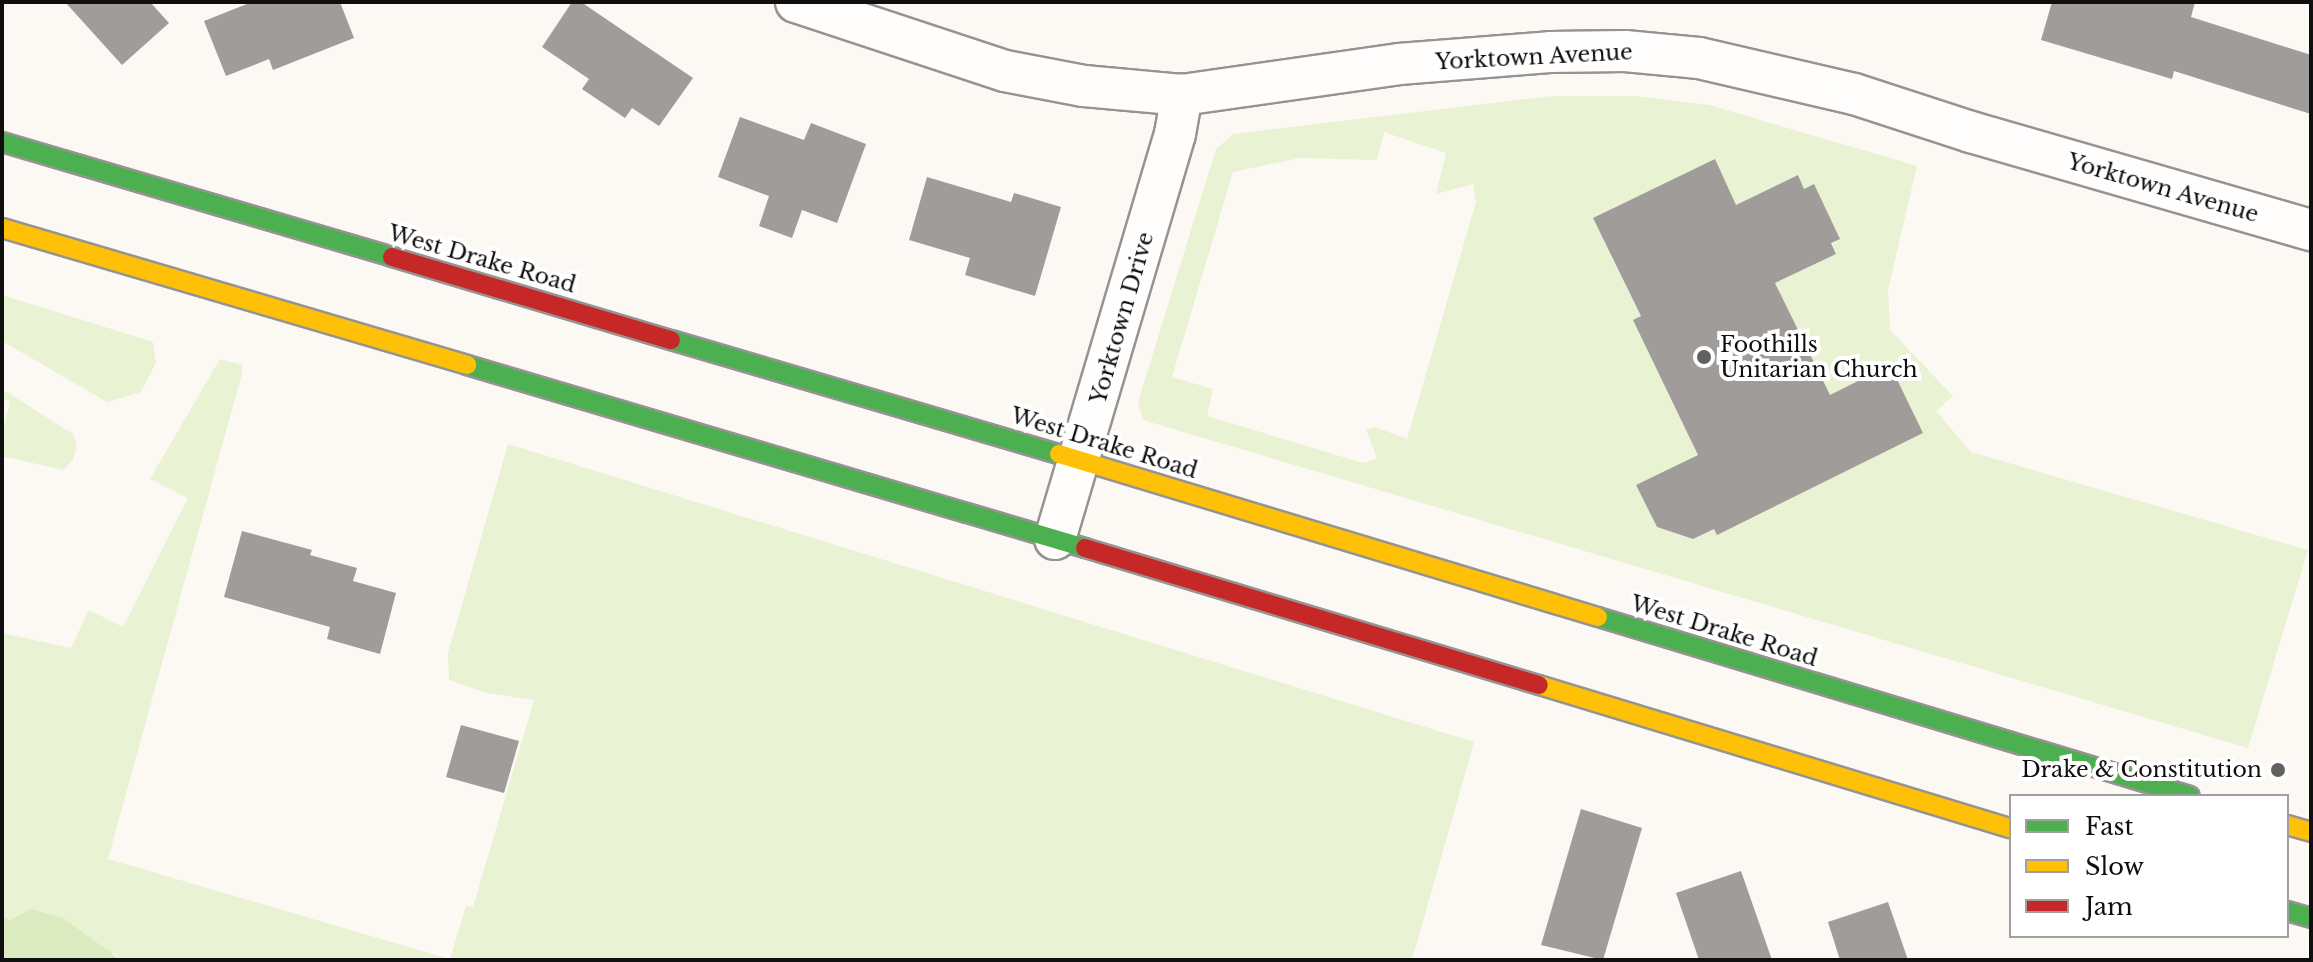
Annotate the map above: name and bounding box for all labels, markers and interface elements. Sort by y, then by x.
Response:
street label: Yorktown Avenue [1434,39,1634,75]
street label: Yorktown Avenue [2064,148,2262,228]
street label: West Drake Road [385,220,579,298]
street label: Yorktown Drive [1085,229,1159,407]
place label: Foothills Unitarian Church [1720,331,1918,382]
marker: Foothills Unitarian Church [1695,348,1713,366]
street label: West Drake Road [1008,402,1200,484]
street label: West Drake Road [1628,590,1820,672]
place label: Drake & Constitution [2021,757,2262,783]
marker: Drake & Constitution [2269,761,2287,779]
legend [2009,794,2289,938]
text: Fast [2085,812,2133,841]
text: Slow [2085,852,2144,881]
text: Jam [2085,892,2133,921]

